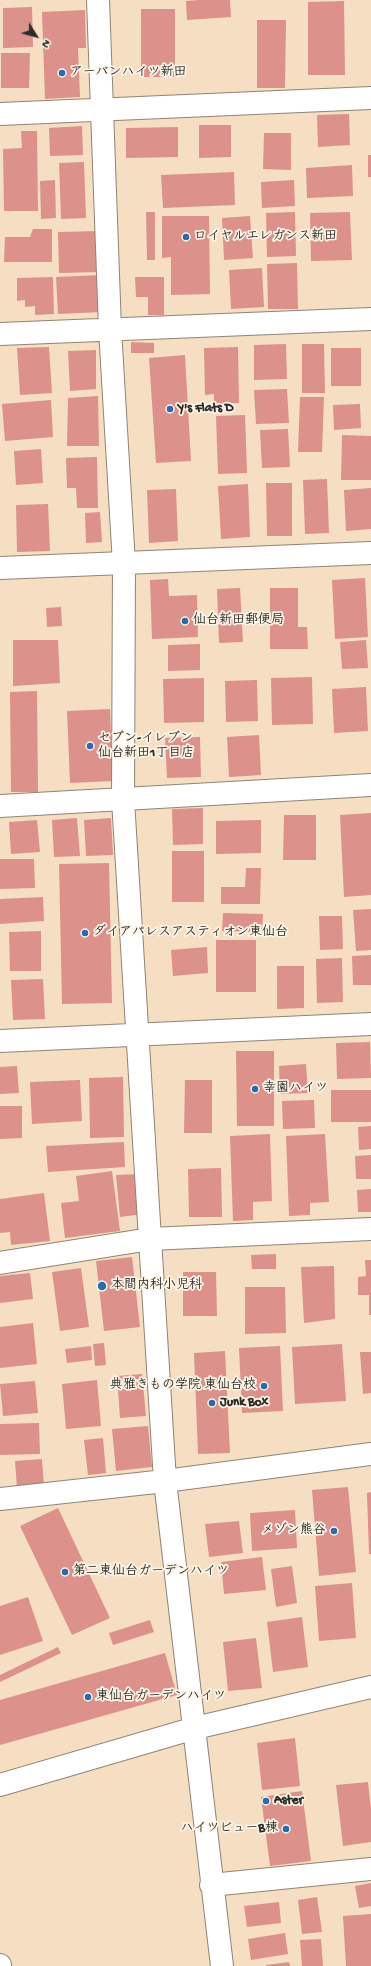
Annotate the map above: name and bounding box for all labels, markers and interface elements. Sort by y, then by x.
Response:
north arrow [16,16,56,56]
text: N [39,37,53,50]
place label: アーバンハイツ新田 [70,65,186,81]
marker: アーバンハイツ新田 [57,68,67,78]
place label: ロイヤルエレガンス新田 [194,229,337,245]
marker: ロイヤルエレガンス新田 [181,232,191,242]
place label: Y's Flats D [178,401,234,417]
marker: Y's Flats D [165,404,175,414]
place label: 仙台新田郵便局 [193,613,284,629]
marker: 仙台新田郵便局 [180,616,190,626]
place label: セブン-イレブン 仙台新田1丁目店 [98,731,194,762]
marker: セブン-イレブン 仙台新田1丁目店 [85,741,95,751]
place label: ダイアパレスアスティオン東仙台 [93,925,288,941]
marker: ダイアパレスアスティオン東仙台 [80,928,90,938]
place label: 幸園ハイツ [263,1081,328,1097]
marker: 幸園ハイツ [250,1084,260,1094]
place label: 本間内科小児科 [111,1278,202,1294]
marker: 本間内科小児科 [96,1280,108,1292]
place label: 典雅きもの学院 東仙台校 [110,1378,256,1394]
marker: 典雅きもの学院 東仙台校 [259,1381,269,1391]
place label: Junk Box [220,1395,268,1411]
marker: Junk Box [207,1398,217,1408]
place label: メゾン熊谷 [261,1523,326,1539]
marker: メゾン熊谷 [329,1526,339,1536]
place label: 第二東仙台ガーデンハイツ [73,1564,229,1580]
marker: 第二東仙台ガーデンハイツ [60,1567,70,1577]
place label: 東仙台ガーデンハイツ [96,1689,226,1705]
marker: 東仙台ガーデンハイツ [83,1692,93,1702]
place label: Aster [274,1793,303,1809]
marker: Aster [261,1796,271,1806]
place label: ハイツビューB棟 [181,1821,278,1837]
marker: ハイツビューB棟 [281,1824,291,1834]

